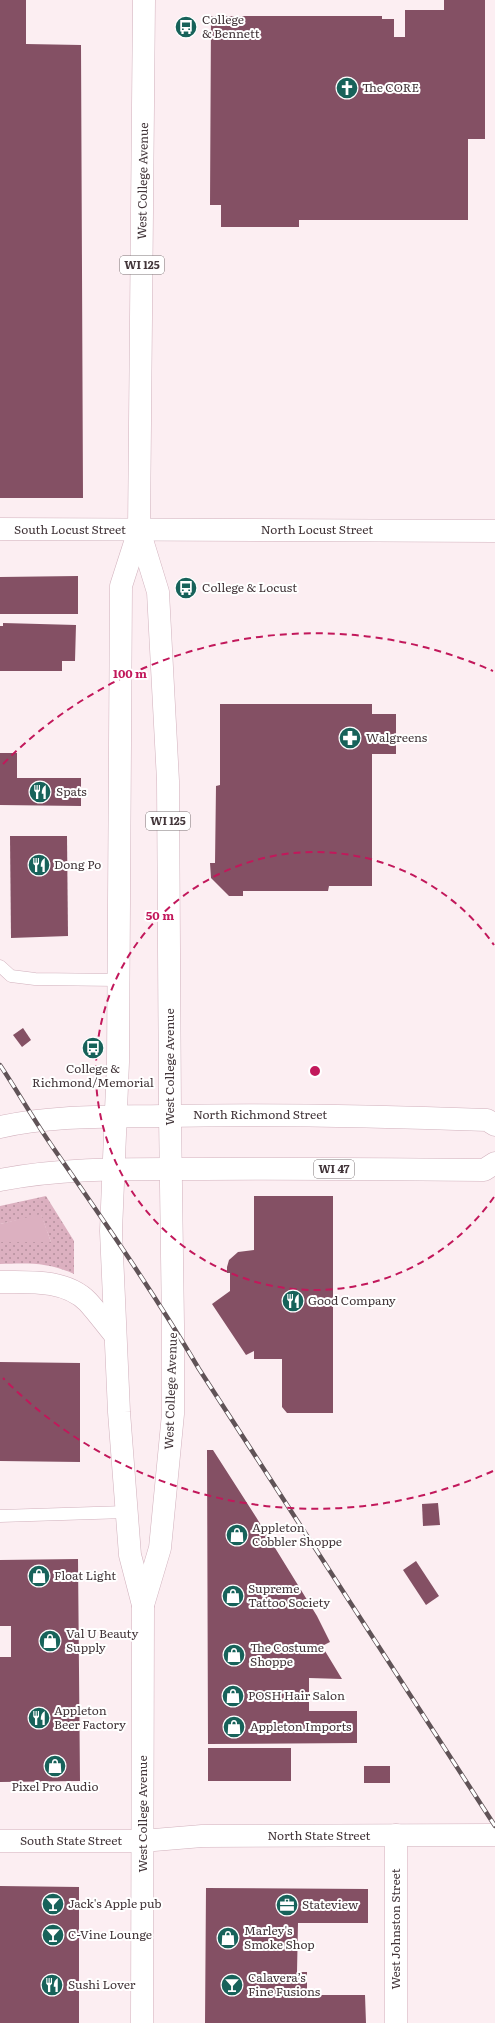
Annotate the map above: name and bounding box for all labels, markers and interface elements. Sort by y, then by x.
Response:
place label: College & Bennett [202,10,260,42]
bus stop icon: College & Bennett [173,14,199,40]
church icon: The CORE [334,75,360,101]
place label: The CORE [362,78,419,96]
street label: West College Avenue [132,122,152,240]
road number: WI 125 [120,256,164,274]
street label: South Locust Street [14,520,126,538]
street label: North Locust Street [261,520,373,538]
bus stop icon: College & Locust [173,575,199,601]
place label: College & Locust [202,578,297,596]
text: 100 m [113,664,147,682]
pharmacy icon: Walgreens [337,725,363,751]
place label: Walgreens [366,728,428,746]
restaurant icon: Spats [27,779,53,805]
place label: Spats [56,782,87,800]
road number: WI 125 [146,812,190,830]
restaurant icon: Dong Po [26,852,52,878]
place label: Dong Po [54,855,101,873]
text: 50 m [146,906,174,924]
street label: West College Avenue [160,1008,178,1126]
bus stop icon: College & Richmond/Memorial [80,1035,106,1061]
place label: College & Richmond/Memorial [32,1059,154,1091]
centre of rings [308,1064,322,1078]
street label: North Richmond Street [193,1105,327,1123]
road number: WI 47 [314,1160,354,1178]
restaurant icon: Good Company [280,1288,306,1314]
place label: Good Company [308,1291,396,1309]
street label: West College Avenue [159,1332,181,1450]
place label: Appleton Cobbler Shoppe [252,1518,342,1550]
shop icon: Appleton Cobbler Shoppe [224,1522,250,1548]
shop icon: Float Light [26,1563,52,1589]
place label: Float Light [54,1566,116,1584]
place label: Supreme Tattoo Society [248,1579,330,1611]
shop icon: Supreme Tattoo Society [220,1583,246,1609]
place label: Val U Beauty Supply [66,1624,138,1656]
shop icon: Val U Beauty Supply [37,1628,63,1654]
place label: The Costume Shoppe [250,1638,324,1670]
shop icon: The Costume Shoppe [221,1642,247,1668]
shop icon: POSH Hair Salon [220,1683,246,1709]
place label: POSH Hair Salon [248,1686,345,1704]
place label: Appleton Beer Factory [54,1701,126,1733]
restaurant icon: Appleton Beer Factory [26,1705,52,1731]
shop icon: Appleton Imports [221,1714,247,1740]
place label: Appleton Imports [250,1717,352,1735]
shop icon: Pixel Pro Audio [42,1753,68,1779]
street label: West College Avenue [133,1755,151,1873]
place label: Pixel Pro Audio [12,1777,98,1795]
street label: North State Street [268,1826,371,1844]
street label: South State Street [20,1831,122,1849]
street label: West Johnston Street [386,1868,404,1990]
bar icon: Jack's Apple pub [40,1891,66,1917]
office icon: Stateview [274,1892,300,1918]
place label: Jack's Apple pub [68,1894,162,1912]
place label: Stateview [302,1895,359,1913]
place label: Marley's Smoke Shop [244,1921,315,1953]
bar icon: C-Vine Lounge [40,1922,66,1948]
place label: C-Vine Lounge [68,1925,152,1943]
shop icon: Marley's Smoke Shop [215,1925,241,1951]
place label: Calavera’s Fine Fusions [248,1968,321,2000]
restaurant icon: Sushi Lover [39,1972,65,1998]
bar icon: Calavera’s Fine Fusions [219,1972,245,1998]
place label: Sushi Lover [68,1975,136,1993]

